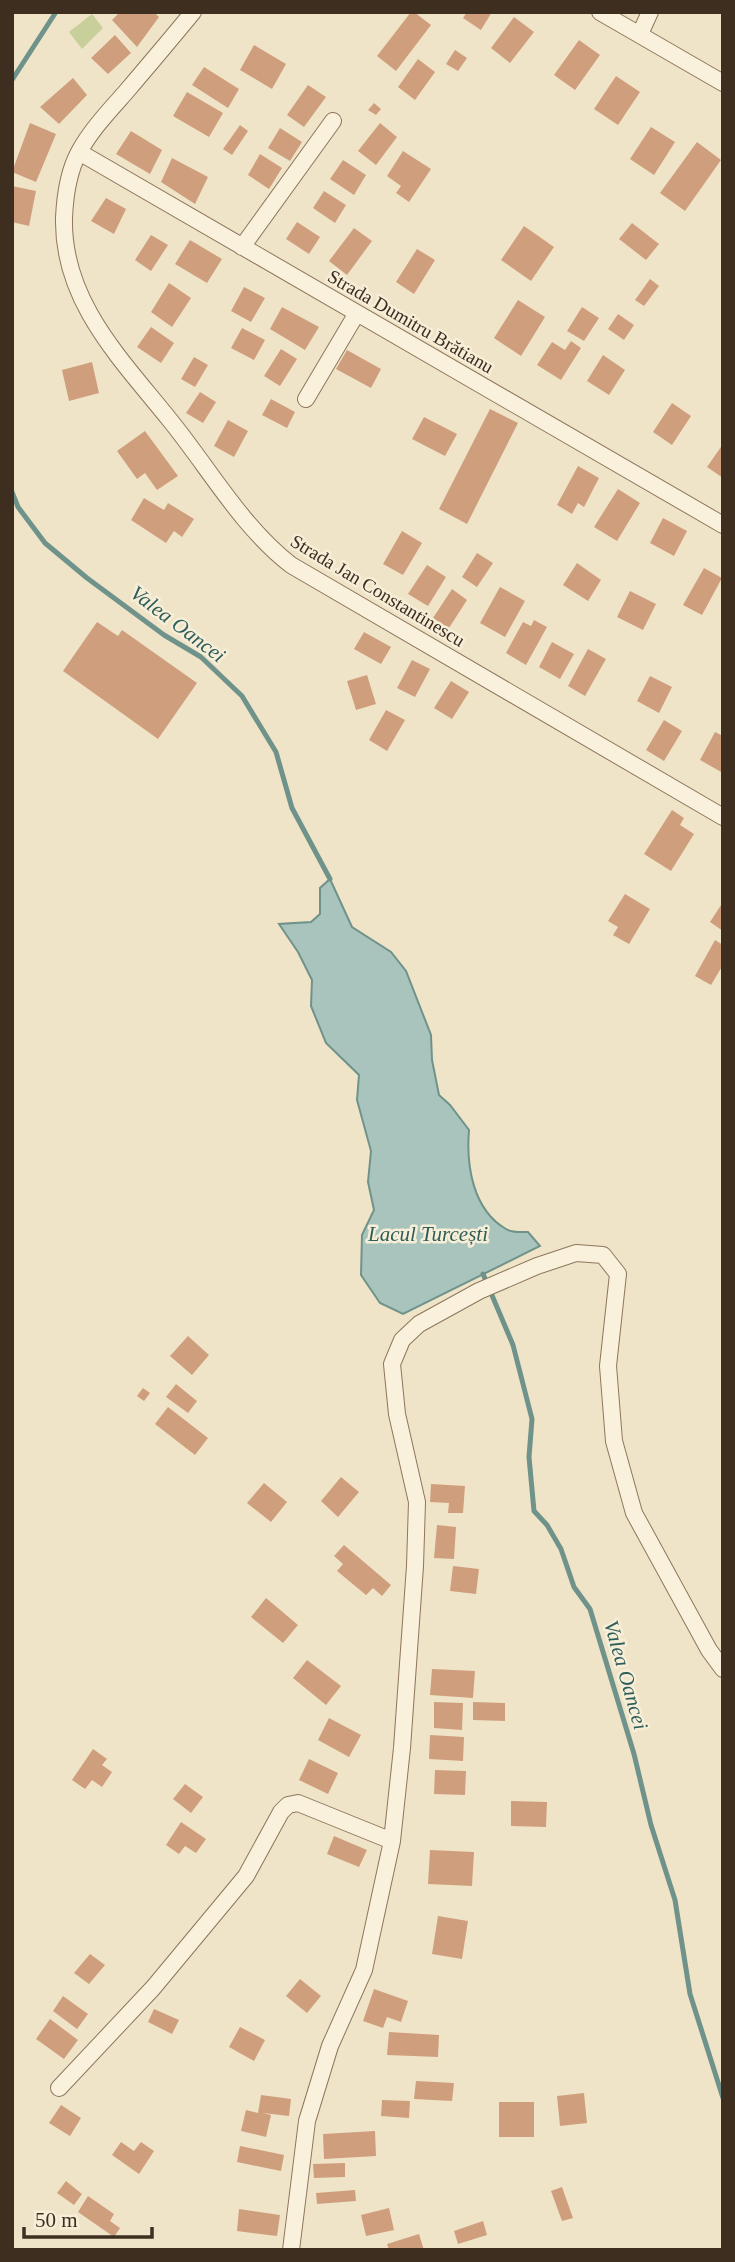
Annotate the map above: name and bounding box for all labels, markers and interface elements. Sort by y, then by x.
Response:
street label: Strada Dumitru Brătianu [324,265,498,378]
street label: Strada Jan Constantinescu [287,530,469,651]
water label: Valea Oancei [126,581,230,668]
water label: Lacul Turcești [367,1222,488,1246]
water label: Valea Oancei [599,1618,653,1733]
scale bar [24,2196,152,2240]
text: 50 m [35,2208,78,2232]

